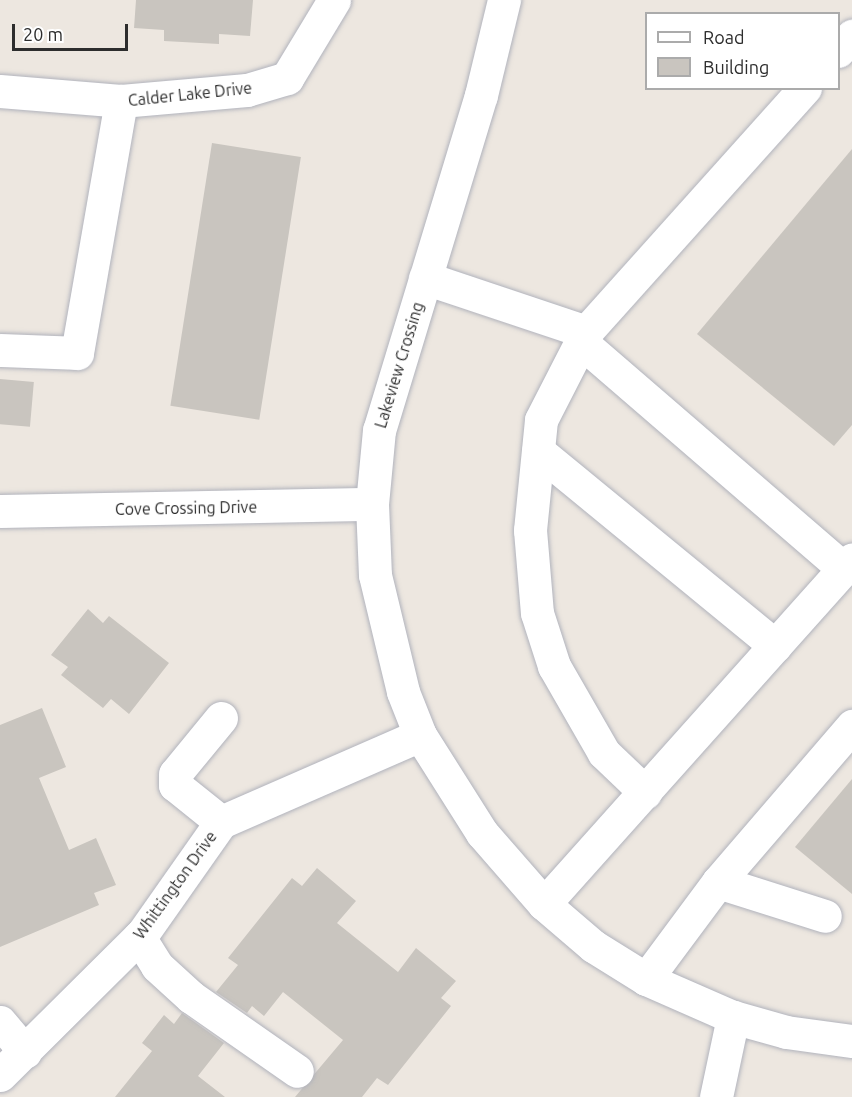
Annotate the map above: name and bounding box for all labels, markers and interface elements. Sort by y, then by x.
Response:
scale bar [15,12,130,50]
legend [645,12,840,90]
text: 20 m [23,24,63,44]
text: Road [703,27,745,47]
text: Building [703,57,769,77]
street label: Calder Lake Drive [127,78,253,110]
street label: Lakeview Crossing [371,300,427,430]
street label: Cove Crossing Drive [115,497,257,519]
street label: Whittington Drive [129,827,221,943]

